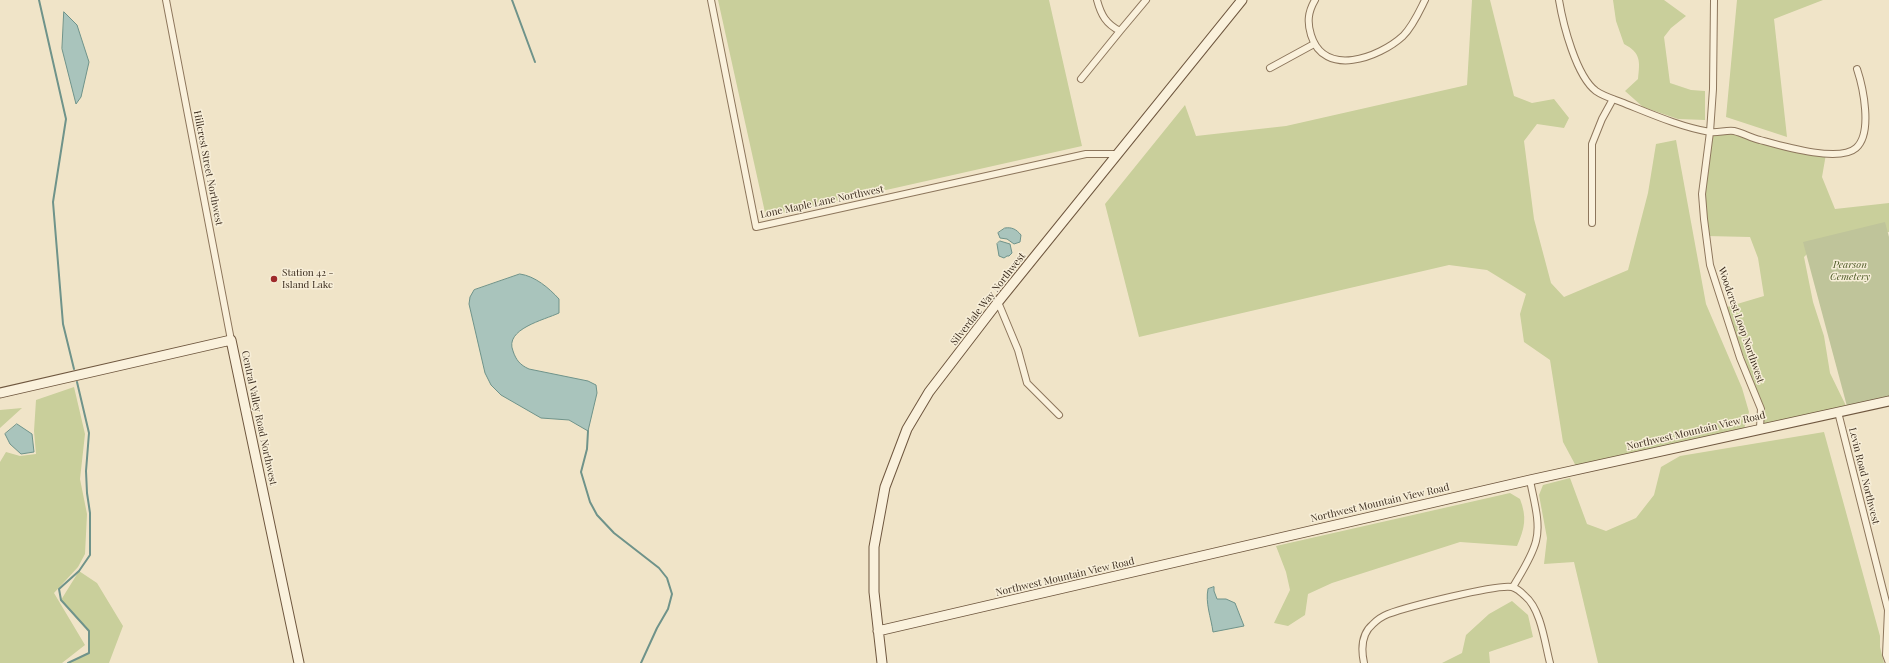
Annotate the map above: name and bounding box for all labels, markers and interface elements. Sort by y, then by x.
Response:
street label: Hillcrest Street Northwest [191,109,225,227]
street label: Lone Maple Lane Northwest [759,183,885,221]
street label: Silverdale Way Northwest [948,250,1028,348]
park label: Pearson Cemetery [1830,259,1870,282]
street label: Woodcrest Loop Northwest [1716,265,1766,385]
place label: Station 42 - Island Lake [282,267,334,290]
marker: Station 42 - Island Lake [269,274,279,284]
street label: Central Valley Road Northwest [239,350,279,486]
street label: Northwest Mountain View Road [1626,409,1766,453]
street label: Levin Road Northwest [1846,426,1882,526]
street label: Northwest Mountain View Road [1310,481,1450,525]
street label: Northwest Mountain View Road [995,555,1135,599]

